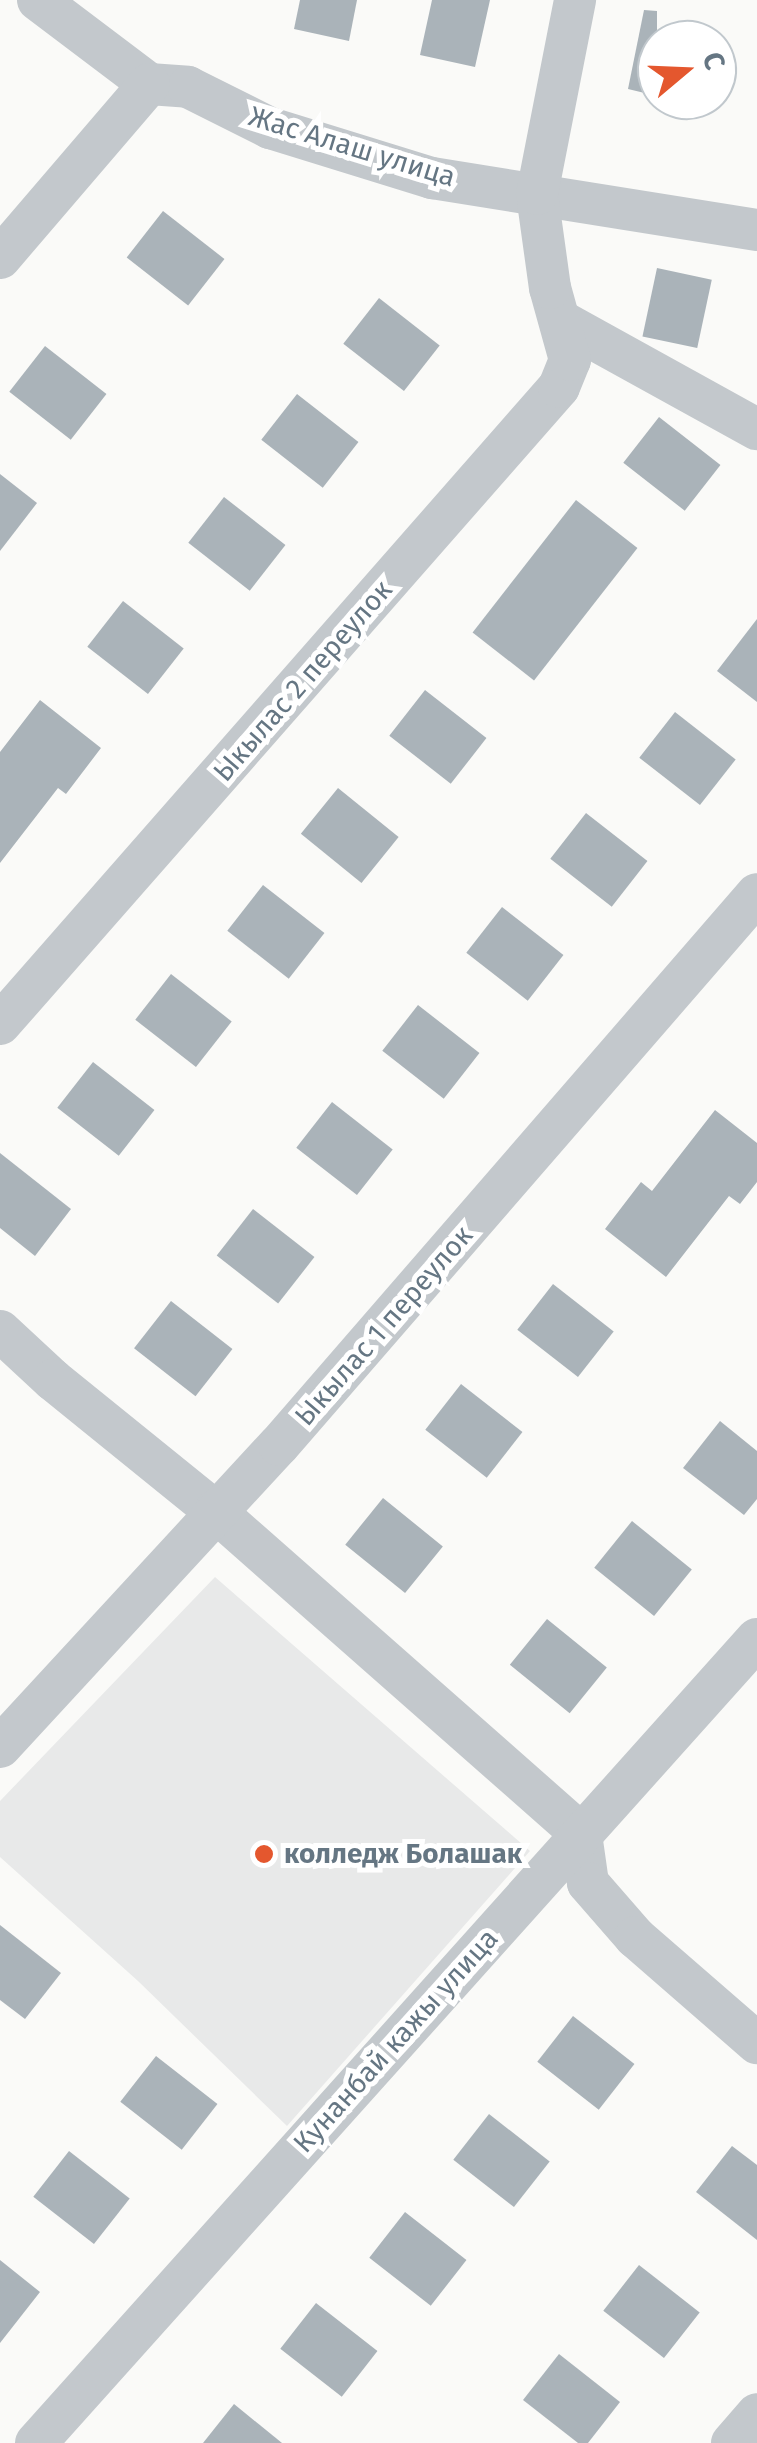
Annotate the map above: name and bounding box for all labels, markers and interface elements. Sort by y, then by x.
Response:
north arrow [637,20,737,120]
text: С [696,48,732,74]
street label: Жас Алаш улица [245,100,459,194]
street label: Ыкылас 2 переулок [207,574,399,788]
street label: Ыкылас 1 переулок [288,1219,480,1433]
place label: колледж Болашак [284,1837,522,1871]
marker: колледж Болашак [253,1843,275,1865]
street label: Кунанбай кажы улица [287,1922,505,2160]

